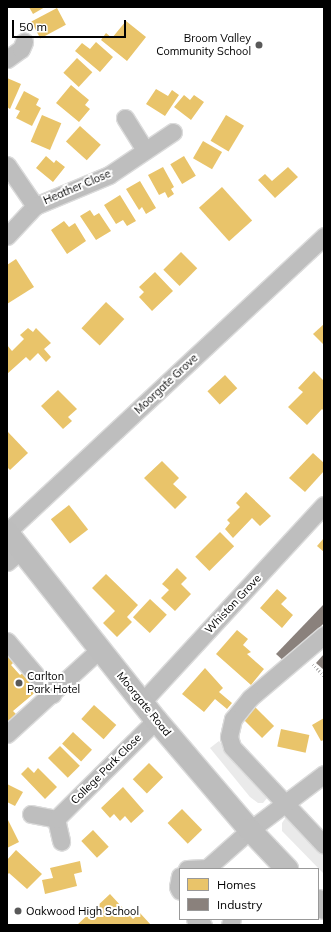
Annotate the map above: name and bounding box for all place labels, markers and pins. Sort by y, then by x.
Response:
place label: Broom Valley Community School [156,32,251,58]
marker: Broom Valley Community School [254,40,264,50]
place label: Carlton Park Hotel [27,670,80,696]
marker: Carlton Park Hotel [14,678,24,688]
place label: Oakwood High School [26,904,139,918]
marker: Oakwood High School [13,906,23,916]

